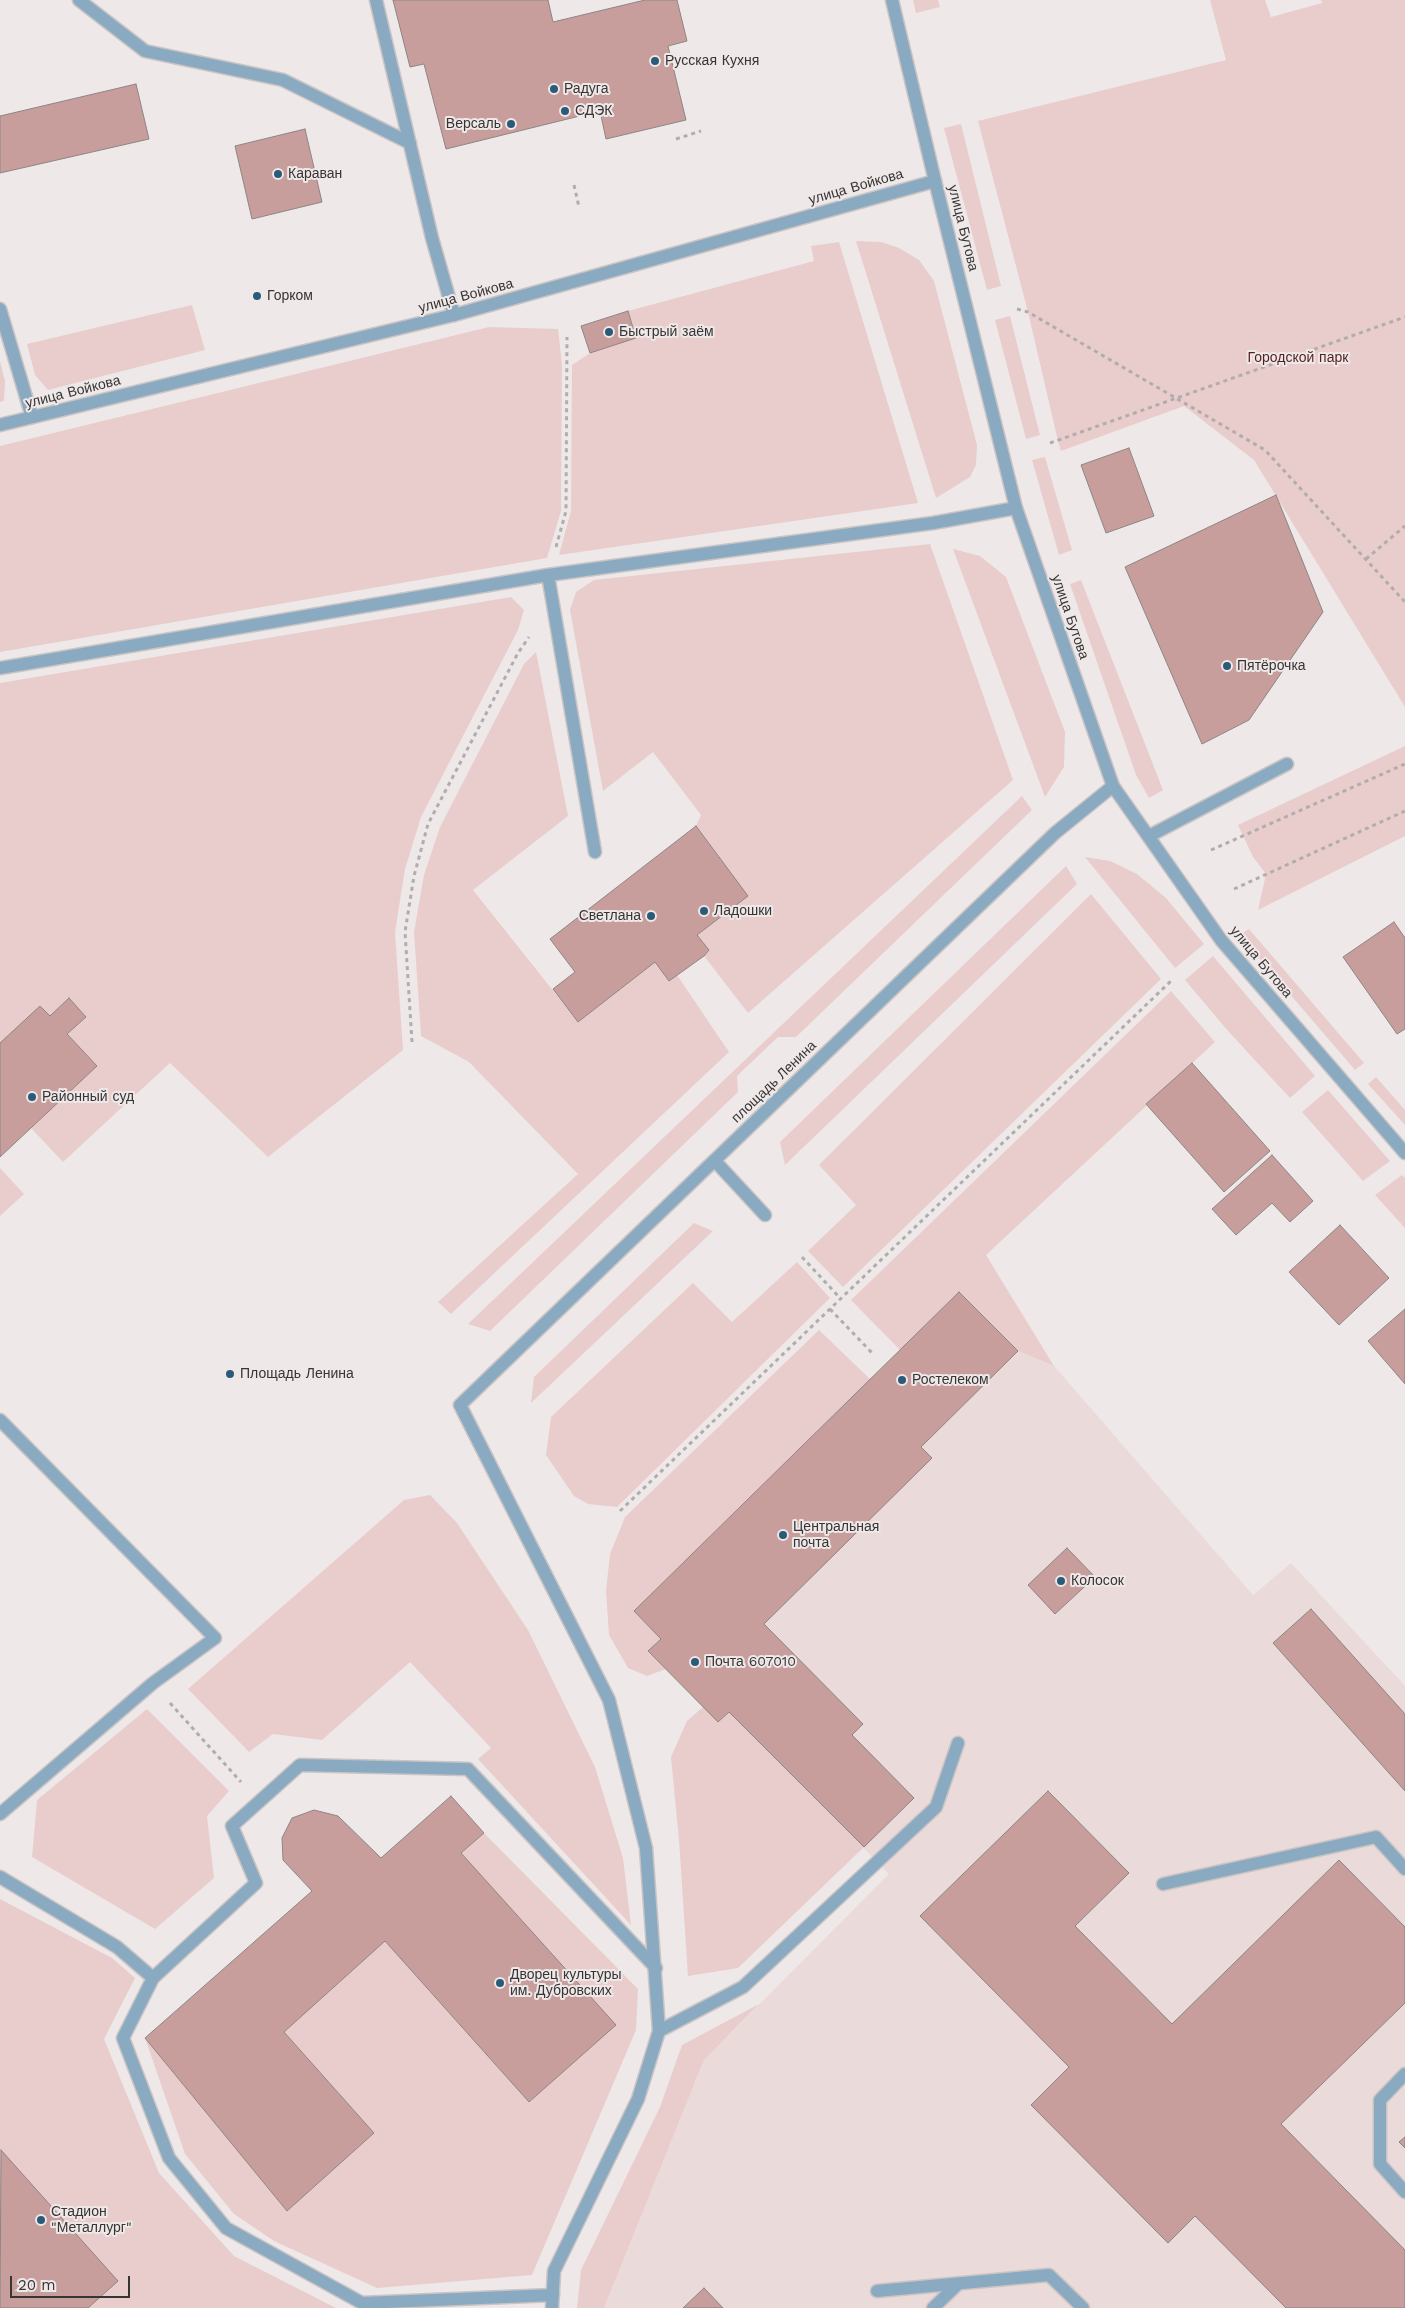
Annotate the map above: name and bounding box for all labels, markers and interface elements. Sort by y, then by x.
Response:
place label: Русская Кухня [665,53,759,69]
marker: Русская Кухня [649,55,661,67]
place label: Радуга [564,81,608,97]
marker: Радуга [548,83,560,95]
place label: СДЭК [575,103,613,119]
marker: СДЭК [559,105,571,117]
place label: Версаль [446,116,501,132]
marker: Версаль [505,118,517,130]
place label: Караван [288,166,342,182]
street label: улица Войкова [807,166,905,208]
marker: Караван [272,168,284,180]
street label: улица Бутова [944,183,982,273]
street label: улица Войкова [417,275,515,317]
place label: Горком [267,288,313,304]
marker: Горком [251,290,263,302]
place label: Быстрый заём [619,324,714,340]
marker: Быстрый заём [603,326,615,338]
park label: Городской парк [1248,350,1348,366]
street label: улица Войкова [24,372,122,412]
street label: улица Бутова [1048,573,1092,661]
place label: Пятёрочка [1237,658,1306,674]
marker: Пятёрочка [1221,660,1233,672]
place label: Ладошки [714,903,772,919]
marker: Ладошки [698,905,710,917]
place label: Светлана [579,908,641,924]
marker: Светлана [645,910,657,922]
street label: улица Бутова [1226,923,1296,1001]
street label: площадь Ленина [728,1037,820,1127]
place label: Районный суд [42,1089,134,1105]
marker: Районный суд [26,1091,38,1103]
place label: Площадь Ленина [240,1366,354,1382]
marker: Площадь Ленина [224,1368,236,1380]
place label: Ростелеком [912,1372,989,1388]
marker: Ростелеком [896,1374,908,1386]
place label: Центральная почта [793,1519,879,1551]
marker: Центральная почта [777,1529,789,1541]
place label: Колосок [1071,1573,1124,1589]
marker: Колосок [1055,1575,1067,1587]
place label: Почта 607010 [705,1654,796,1670]
marker: Почта 607010 [689,1656,701,1668]
place label: Дворец культуры им. Дубровских [510,1967,622,2000]
marker: Дворец культуры им. Дубровских [494,1977,506,1989]
place label: Стадион "Металлург" [51,2204,132,2236]
marker: Стадион "Металлург" [35,2214,47,2226]
scale bar [12,2266,132,2298]
text: 20 m [18,2276,56,2294]

